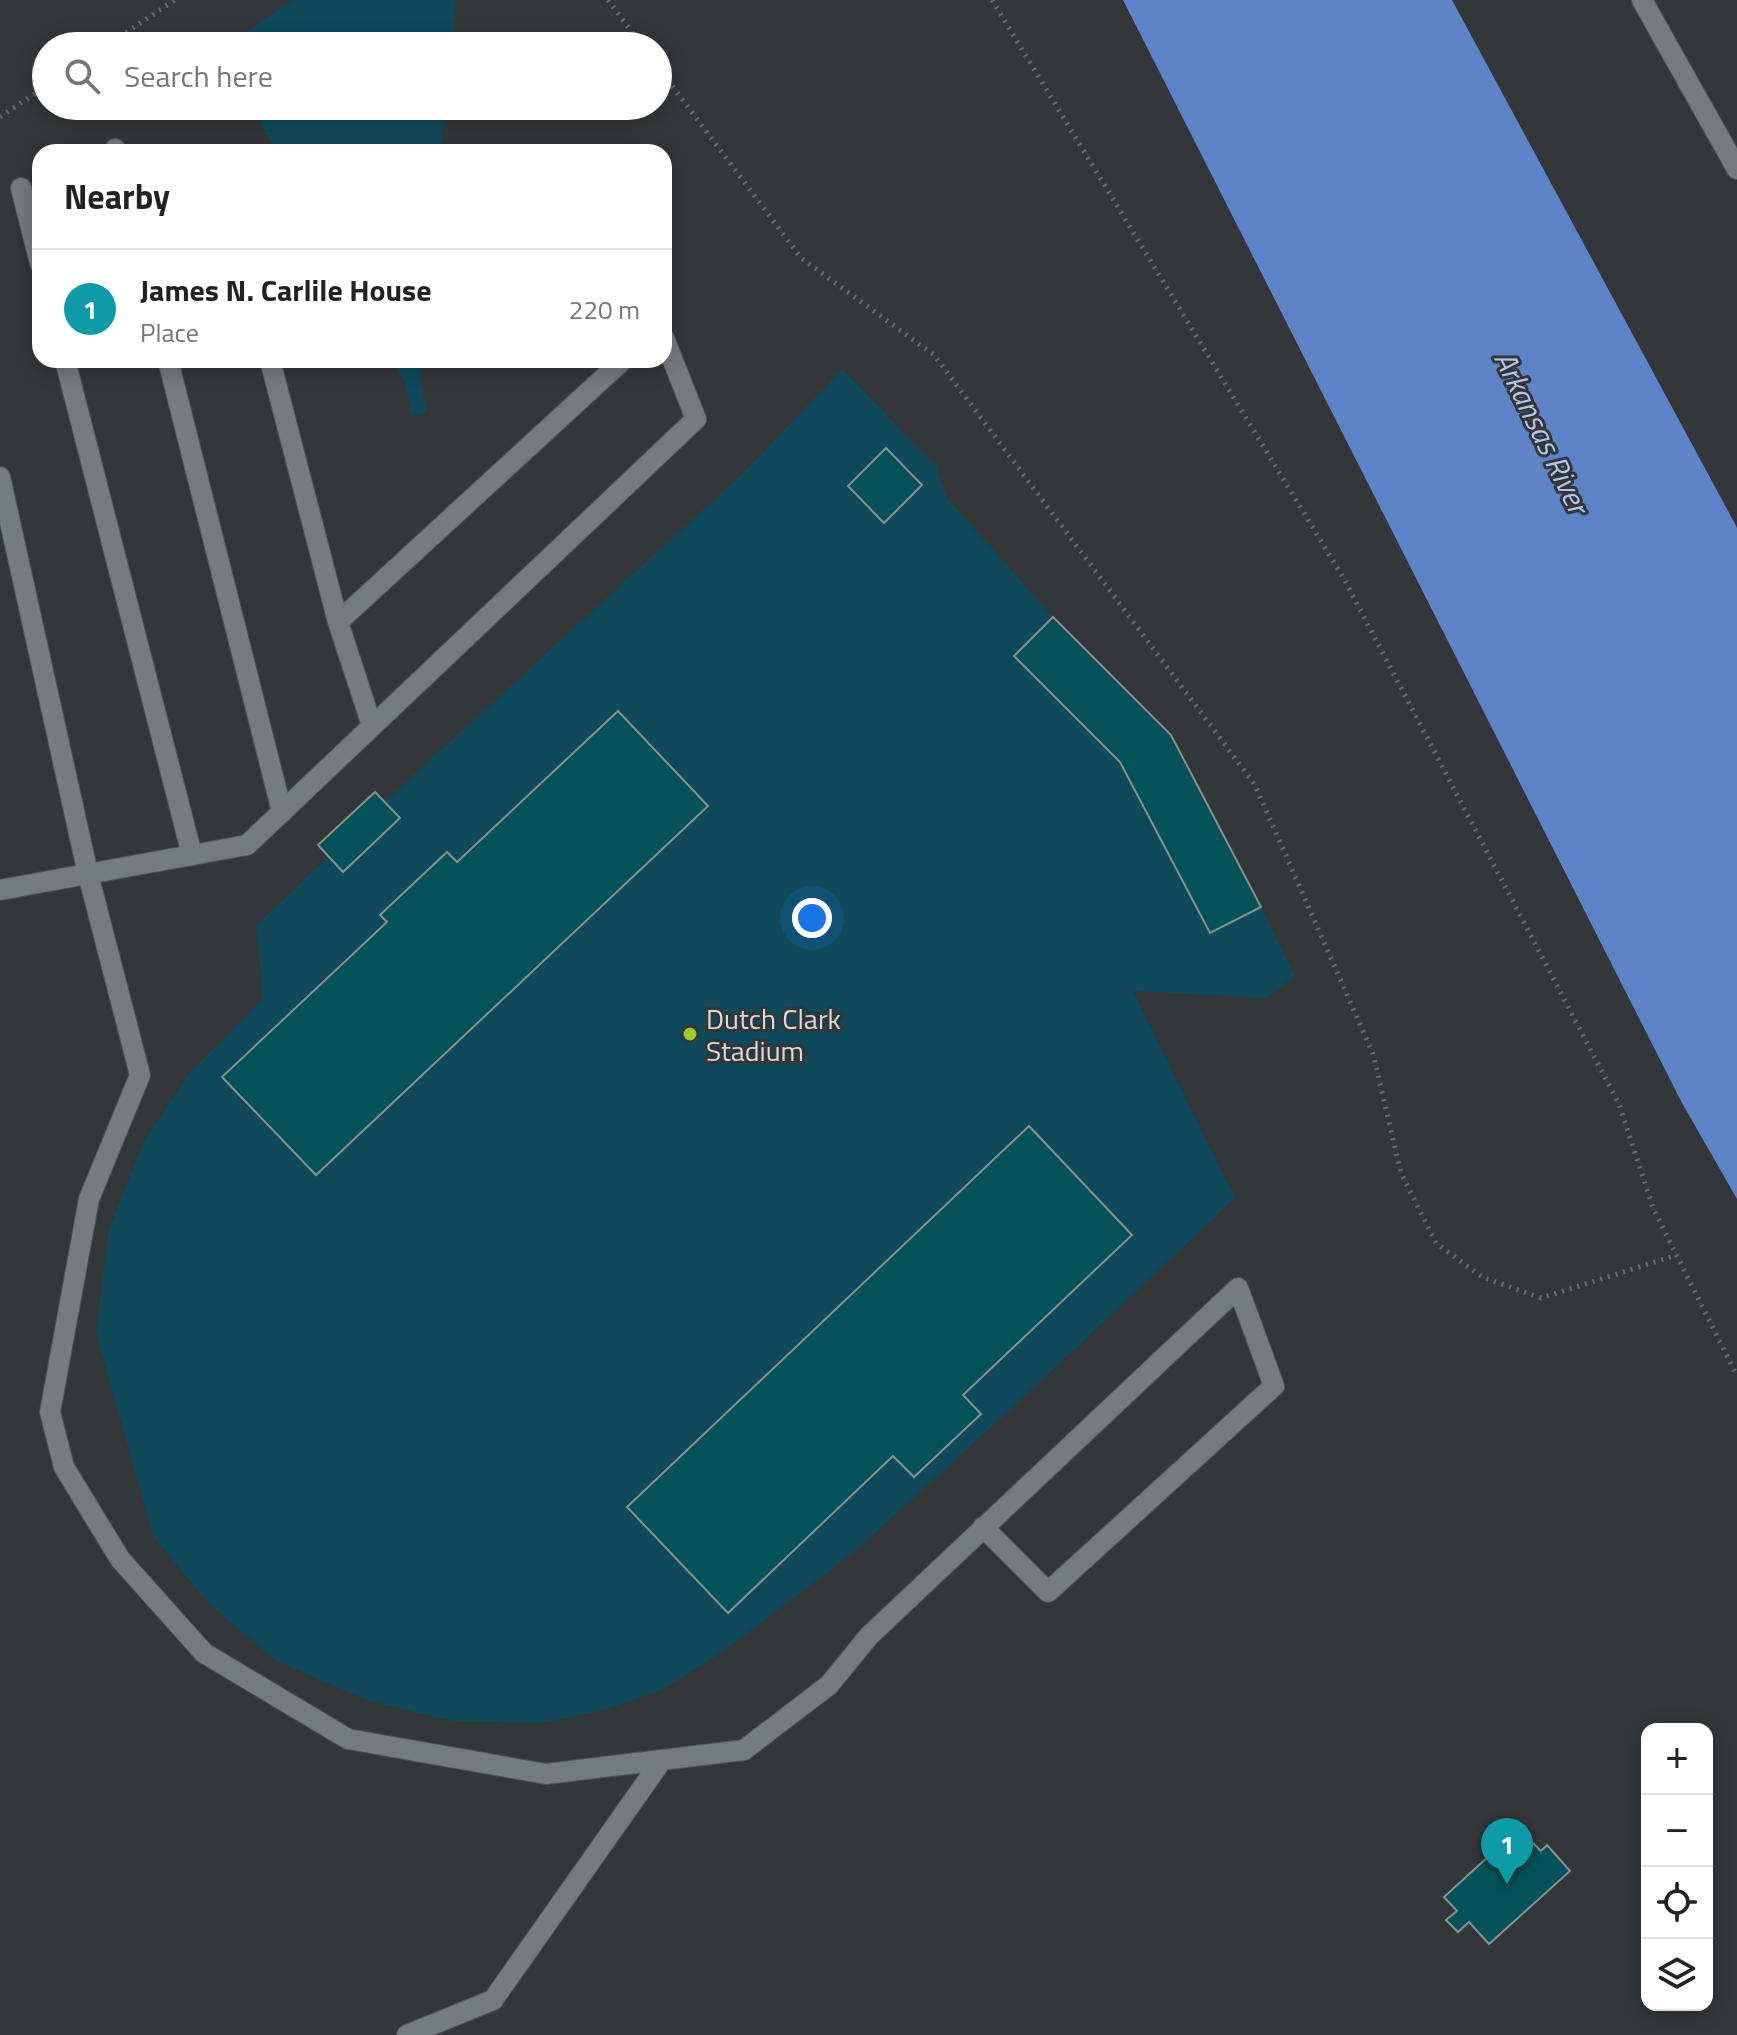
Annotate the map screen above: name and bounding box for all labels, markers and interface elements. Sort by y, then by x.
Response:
search box [32,32,672,120]
text: Search here [124,53,273,99]
icon: search [60,54,104,98]
text: Nearby [64,170,170,222]
text: James N. Carlile House [140,267,431,313]
text: 1 [83,290,97,329]
text: 220 m [569,290,640,329]
text: Place [140,313,199,352]
water label: Arkansas River [1483,343,1603,524]
your location [792,898,832,938]
place label: Dutch Clark Stadium [706,997,841,1072]
marker: Dutch Clark Stadium [681,1025,699,1043]
map controls [1641,1723,1713,2011]
button: + [1641,1723,1713,1795]
button: − [1641,1795,1713,1867]
pin: 1 [1481,1818,1533,1884]
button: locate [1641,1867,1713,1939]
button: layers [1641,1939,1713,2011]

